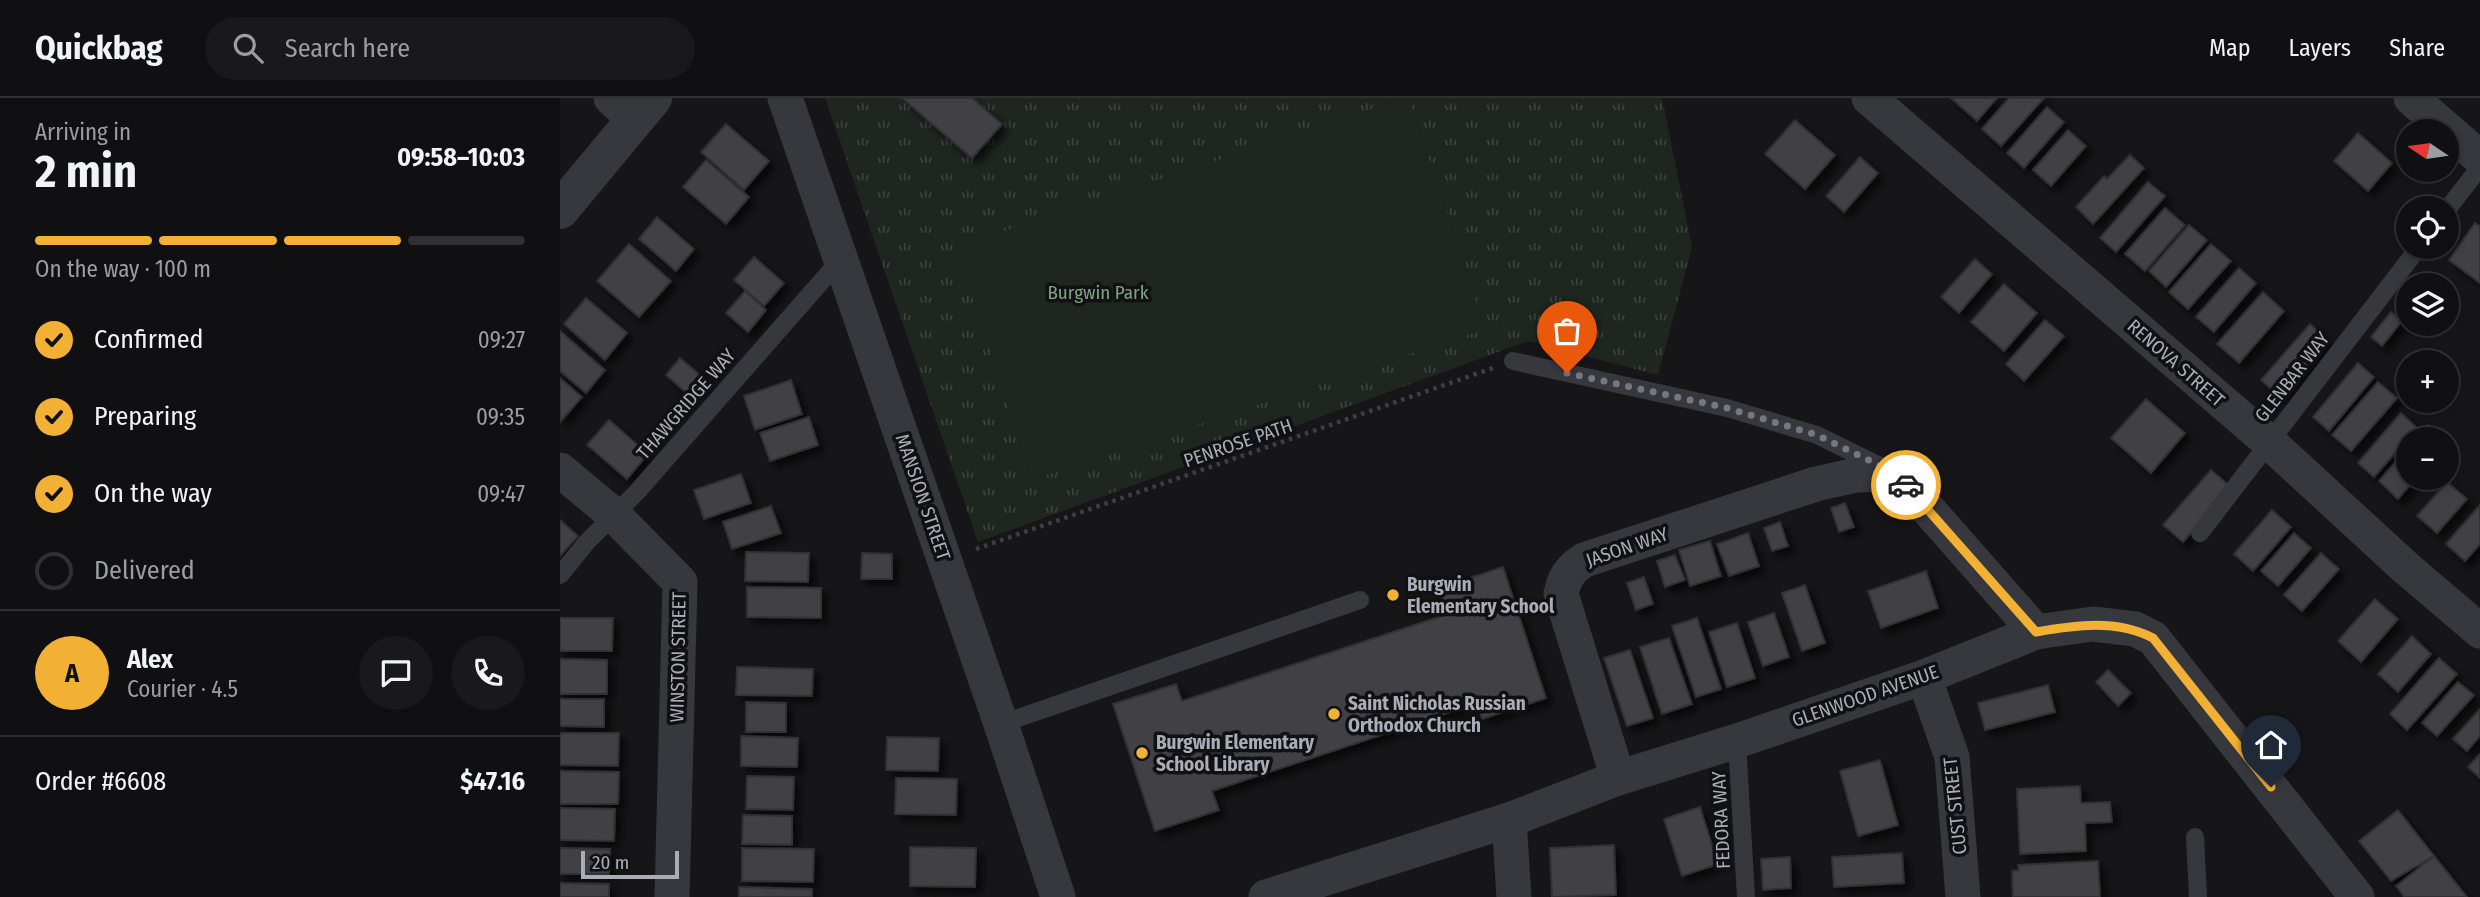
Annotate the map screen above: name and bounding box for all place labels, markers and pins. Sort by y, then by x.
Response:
pin [1537,301,1597,373]
place label: Burgwin Elementary School [1407,573,1555,618]
marker: Burgwin Elementary School [1385,587,1401,603]
place label: Saint Nicholas Russian Orthodox Church [1348,692,1526,737]
marker: Saint Nicholas Russian Orthodox Church [1326,706,1342,722]
pin [2241,715,2301,787]
place label: Burgwin Elementary School Library [1156,731,1315,776]
marker: Burgwin Elementary School Library [1134,745,1150,761]

